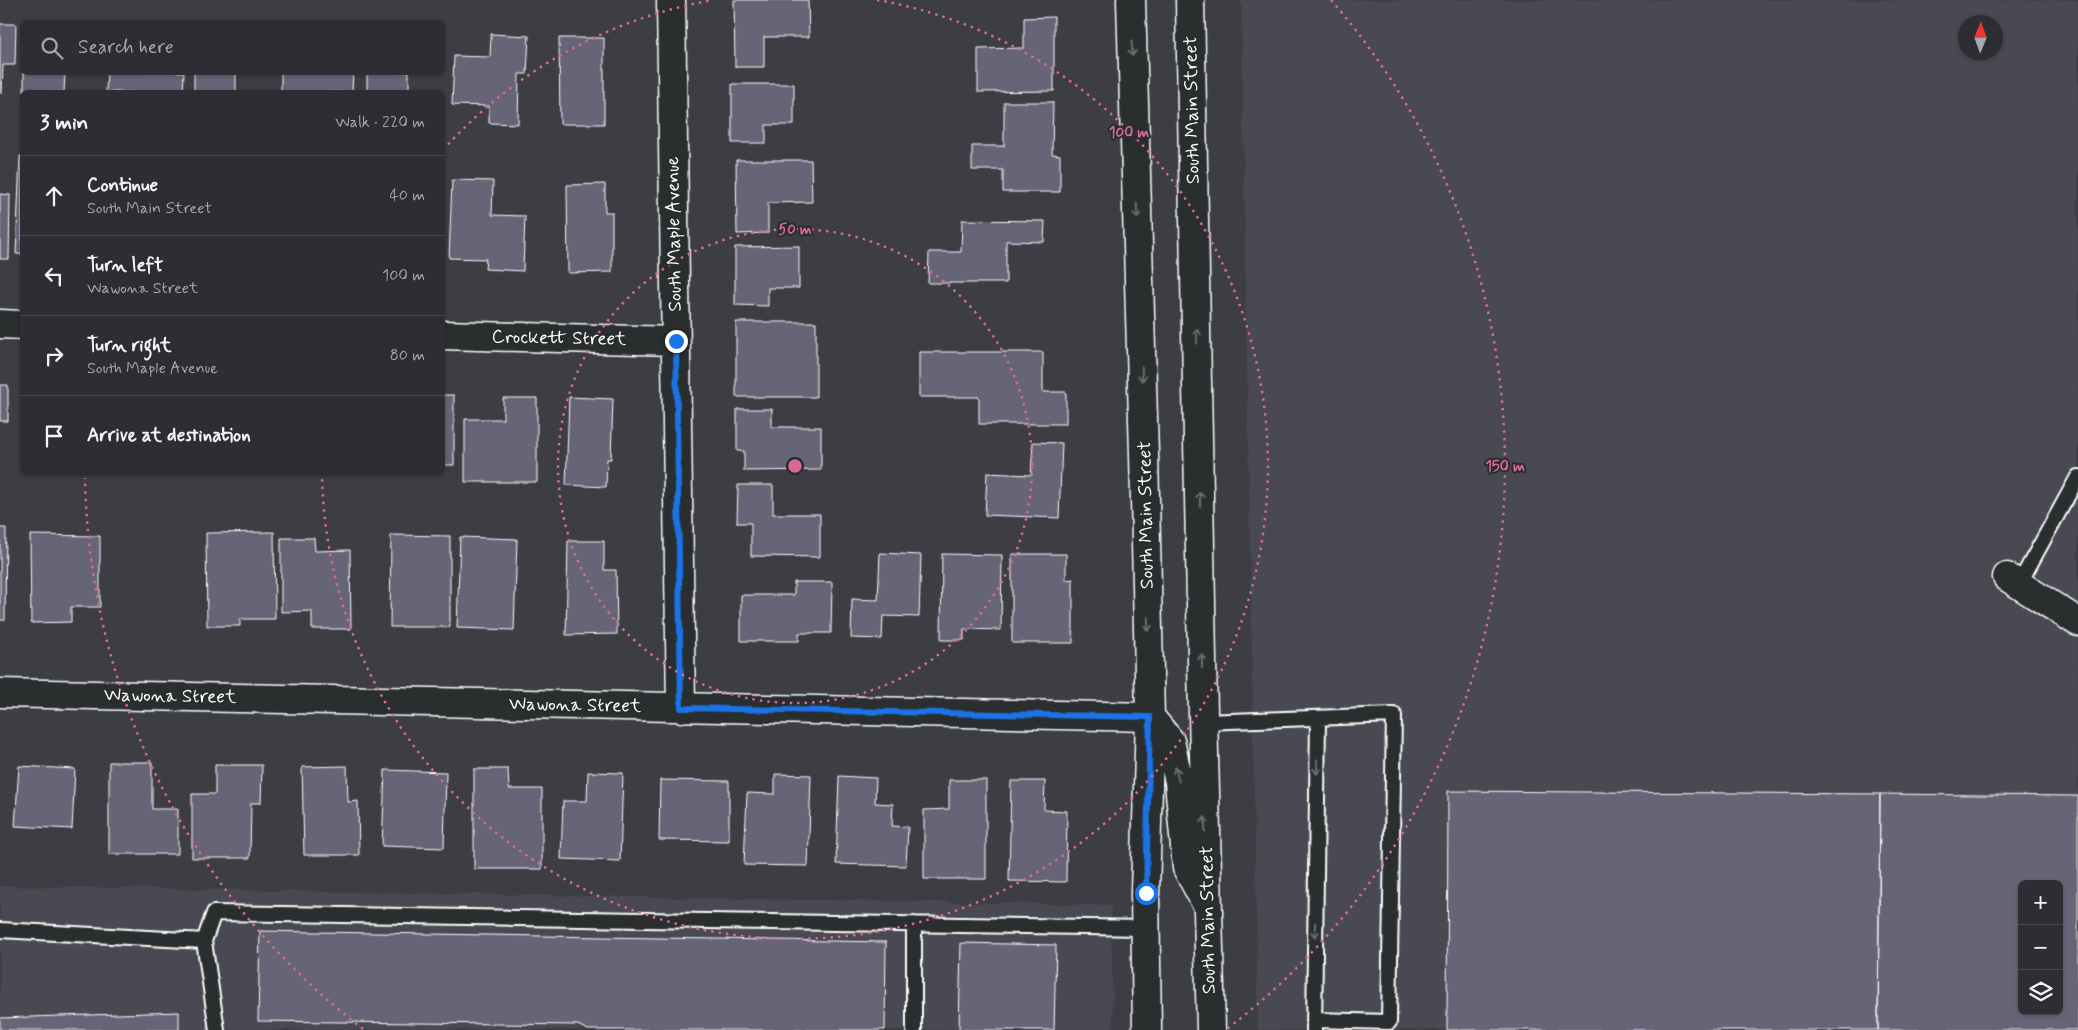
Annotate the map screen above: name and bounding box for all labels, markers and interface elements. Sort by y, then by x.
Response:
north arrow [1958,15,2003,60]
search box [20,20,445,75]
icon: search [38,34,66,62]
text: Search here [78,35,174,60]
street label: South Main Street [1178,36,1206,184]
one-way arrow [1127,40,1137,56]
text: 3 min [40,109,88,137]
text: Walk · 220 m [335,112,425,133]
text: 100 m [1109,123,1149,143]
street label: South Maple Avenue [660,156,688,312]
text: Continue [87,173,158,198]
icon: ahead [40,182,68,210]
text: 40 m [389,185,425,206]
text: South Main Street [87,198,212,219]
one-way arrow [1132,202,1142,219]
text: 50 m [778,220,812,240]
text: Turn left [87,253,163,278]
icon: left [40,262,68,290]
text: 100 m [382,265,425,286]
text: Wawona Street [87,278,199,299]
street label: Crockett Street [491,324,627,352]
one-way arrow [1192,329,1202,345]
route end [665,330,688,353]
text: Turn right [87,333,171,358]
icon: right [40,342,68,370]
text: 80 m [390,345,425,366]
text: South Maple Avenue [87,358,218,379]
one-way arrow [1137,365,1147,381]
icon: arrive [40,422,68,450]
text: Arrive at destination [87,423,251,448]
street label: South Main Street [1132,441,1160,589]
centre of rings [786,457,804,475]
text: 150 m [1485,457,1525,477]
one-way arrow [1195,491,1205,508]
one-way arrow [1143,615,1153,631]
one-way arrow [1197,654,1207,670]
street label: Wawona Street [104,682,236,710]
street label: Wawona Street [509,691,641,719]
one-way arrow [1312,759,1322,775]
one-way arrow [1172,767,1181,783]
one-way arrow [1200,816,1210,832]
street label: South Main Street [1194,846,1222,994]
map controls [2018,880,2063,1015]
button: + [2018,880,2063,925]
route start [1135,882,1158,905]
one-way arrow [1310,922,1320,938]
button: − [2018,925,2063,970]
button: layers [2018,970,2063,1015]

